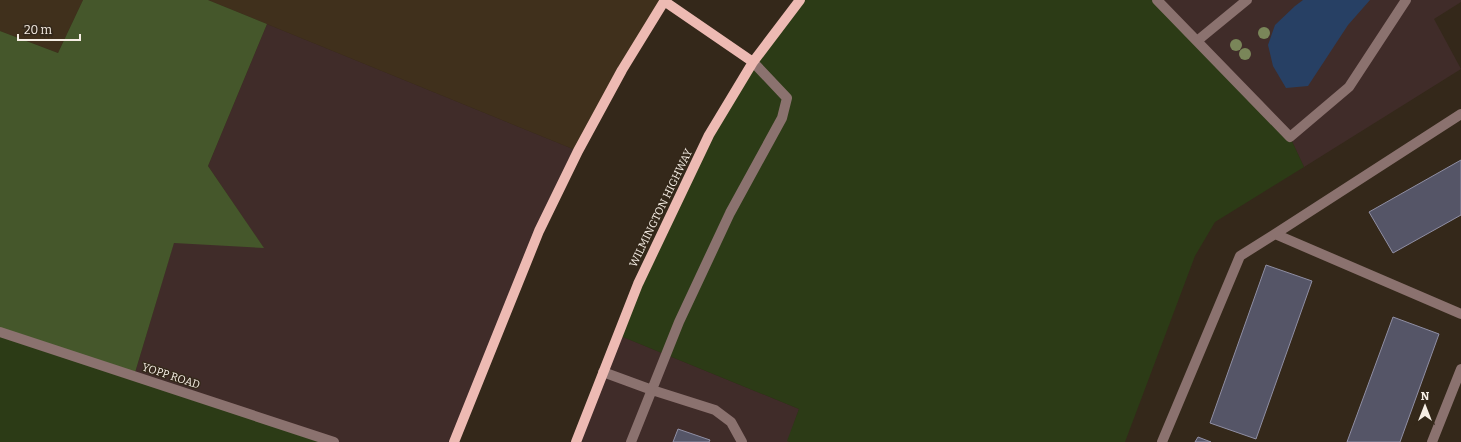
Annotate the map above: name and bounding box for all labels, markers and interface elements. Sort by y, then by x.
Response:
scale bar [18,16,80,42]
text: 20 m [24,23,53,37]
street label: WILMINGTON HIGHWAY [627,146,696,269]
street label: YOPP ROAD [140,361,202,392]
north arrow [1405,386,1445,426]
text: N [1421,390,1430,403]

